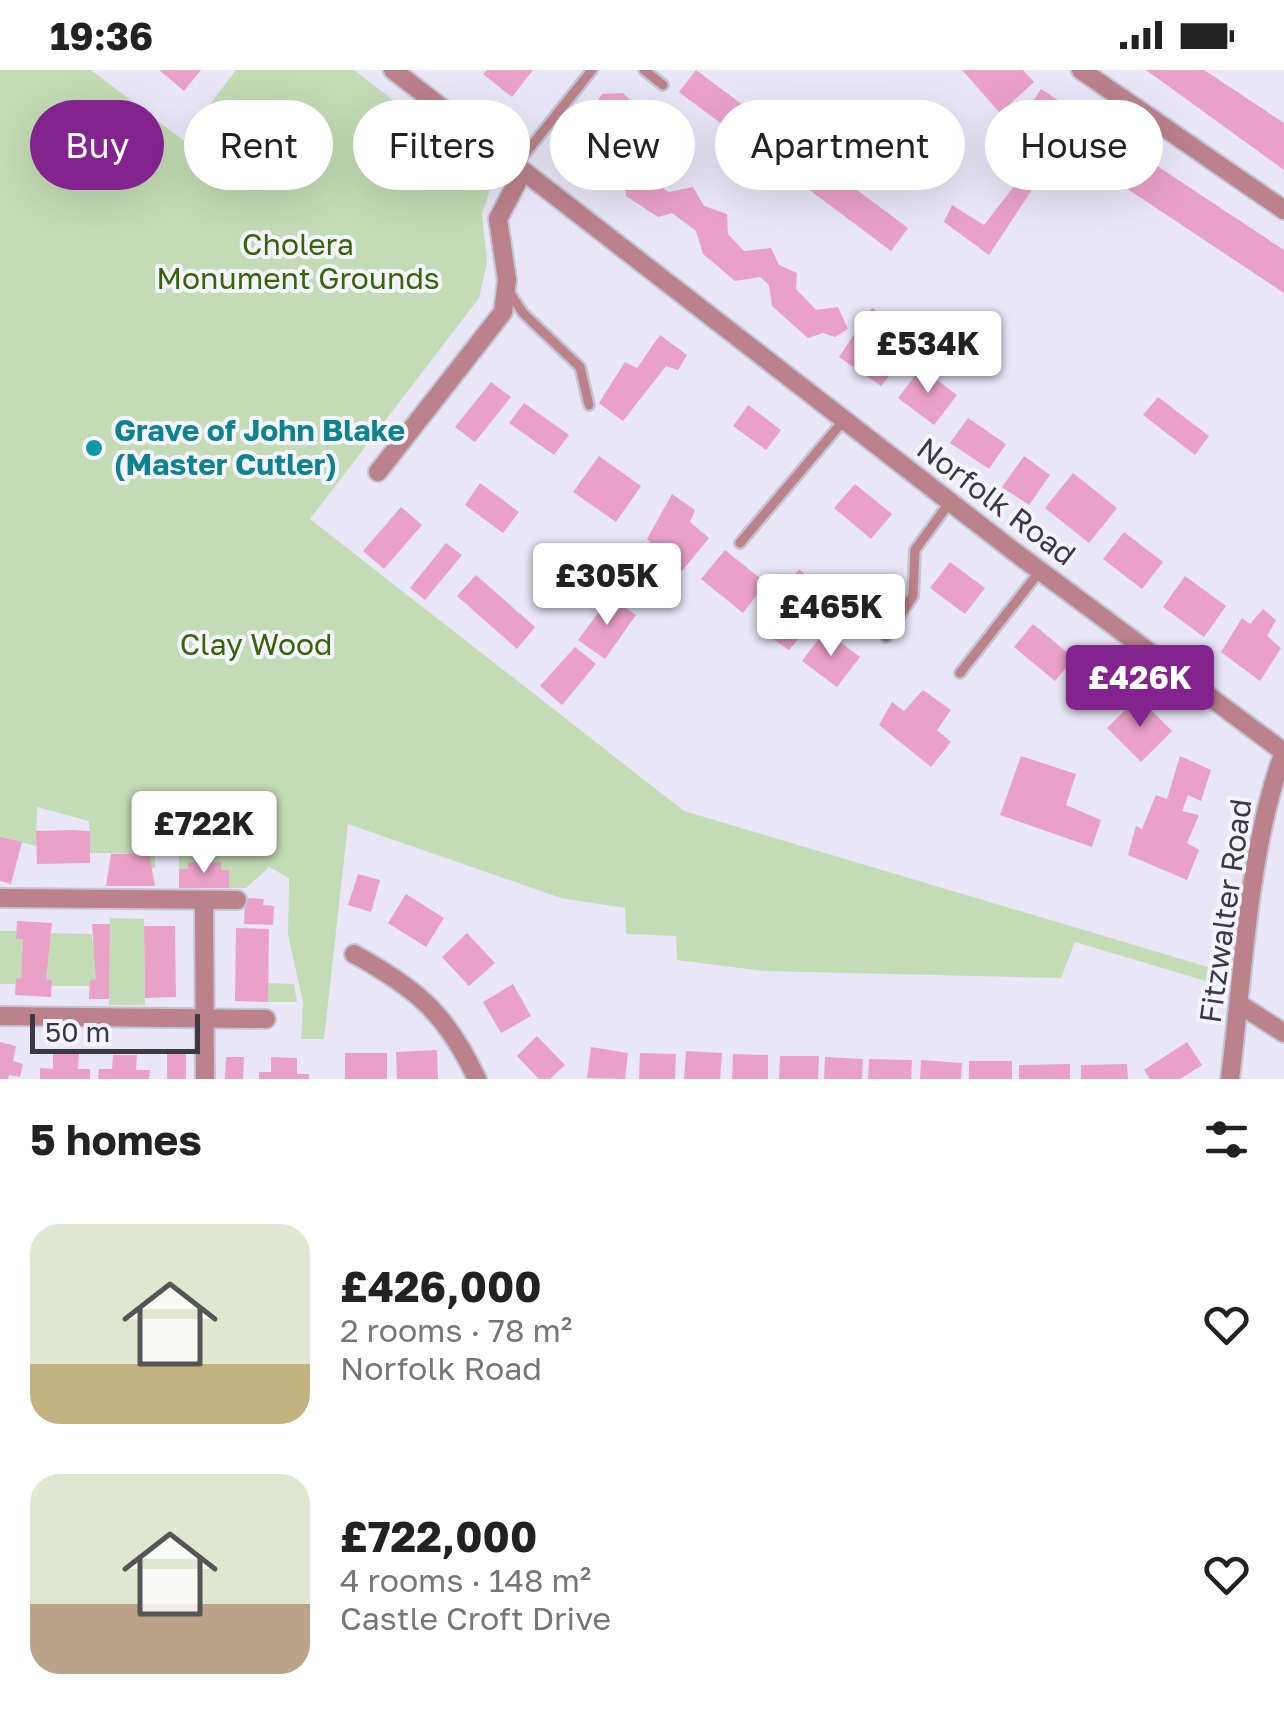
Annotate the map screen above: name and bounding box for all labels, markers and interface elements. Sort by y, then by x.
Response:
text: 19:36 [50,13,153,58]
chip: Buy [30,100,164,190]
chip: Rent [184,100,333,190]
chip: Filters [353,100,530,190]
chip: New [550,100,695,190]
chip: Apartment [715,100,965,190]
chip: House [985,100,1163,190]
park label: Cholera Monument Grounds [156,226,440,296]
pin: £534K [858,311,998,396]
text: £534K [876,324,980,362]
place label: Grave of John Blake (Master Cutler) [114,412,405,482]
street label: Norfolk Road [910,430,1083,573]
marker: Grave of John Blake (Master Cutler) [83,437,105,459]
pin: £305K [537,543,677,628]
text: £305K [555,556,659,594]
pin: £465K [761,574,901,659]
text: £465K [779,587,883,625]
park label: Clay Wood [180,626,332,662]
pin: £426K [1070,645,1210,730]
text: £426K [1088,658,1192,696]
pin: £722K [134,791,274,876]
street label: Fitzwalter Road [1191,797,1259,1025]
text: £722K [154,804,254,842]
scale bar [30,1009,200,1054]
text: 50 m [45,1015,110,1048]
icon: filters [1199,1112,1254,1167]
text: 5 homes [30,1114,202,1164]
text: £426,000 [340,1261,542,1311]
icon: home [110,1264,230,1384]
icon: heart [1199,1297,1254,1352]
text: 2 rooms · 78 m² [340,1311,572,1349]
text: Norfolk Road [340,1349,542,1387]
text: £722,000 [340,1511,537,1561]
icon: home [110,1514,230,1634]
icon: heart [1199,1547,1254,1602]
text: 4 rooms · 148 m² [340,1561,591,1599]
text: Castle Croft Drive [340,1599,611,1637]

